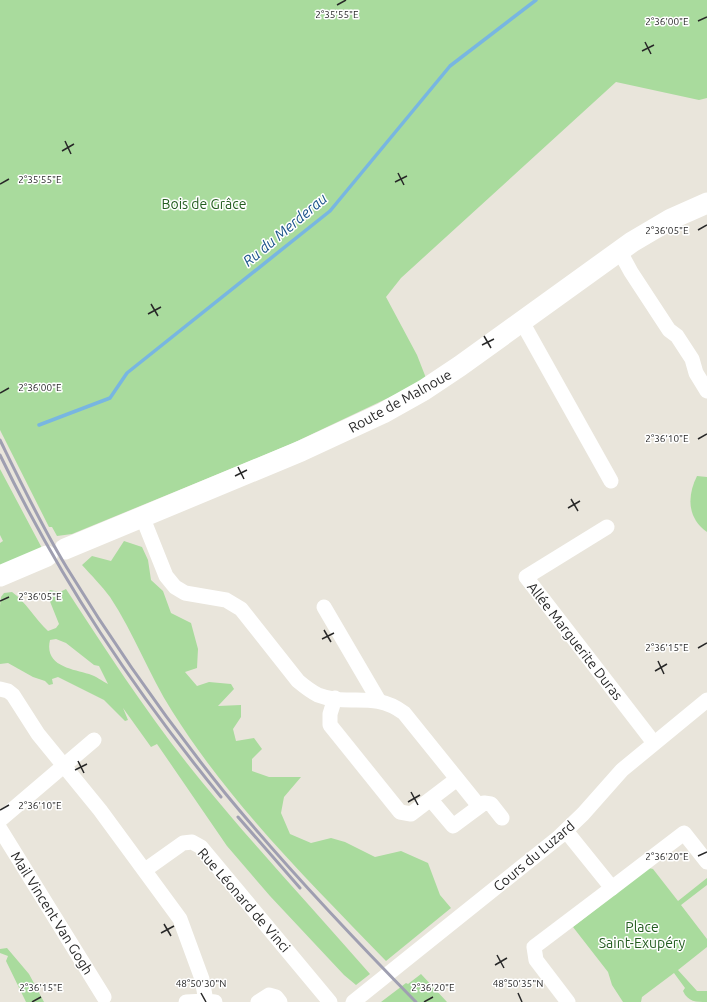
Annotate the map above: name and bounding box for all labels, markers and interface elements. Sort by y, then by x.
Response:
text: 2°35'55"E [315,9,359,20]
text: 2°36'00"E [645,16,689,27]
text: 2°35'55"E [18,174,62,185]
water label: Ru du Merderau [239,190,330,270]
park label: Bois de Grâce [162,196,246,212]
text: 2°36'05"E [645,225,689,236]
street label: Route de Malnoue [346,366,454,436]
text: 2°36'00"E [18,382,62,393]
text: 2°36'10"E [645,433,689,444]
street label: Allée Marguerite Duras [524,579,626,703]
text: 2°36'05"E [18,591,62,602]
text: 2°36'15"E [645,642,689,653]
text: 2°36'10"E [18,800,62,811]
street label: Cours du Luzard [490,817,578,895]
street label: Rue Léonard de Vinci [195,845,293,955]
street label: Mail Vincent Van Gogh [8,849,96,977]
text: 2°36'20"E [645,851,689,862]
park label: Place Saint-Exupéry [599,919,685,951]
text: 48°50'30"N [176,978,226,989]
text: 48°50'35"N [493,978,543,989]
text: 2°36'15"E [19,982,63,993]
text: 2°36'20"E [411,982,455,993]

